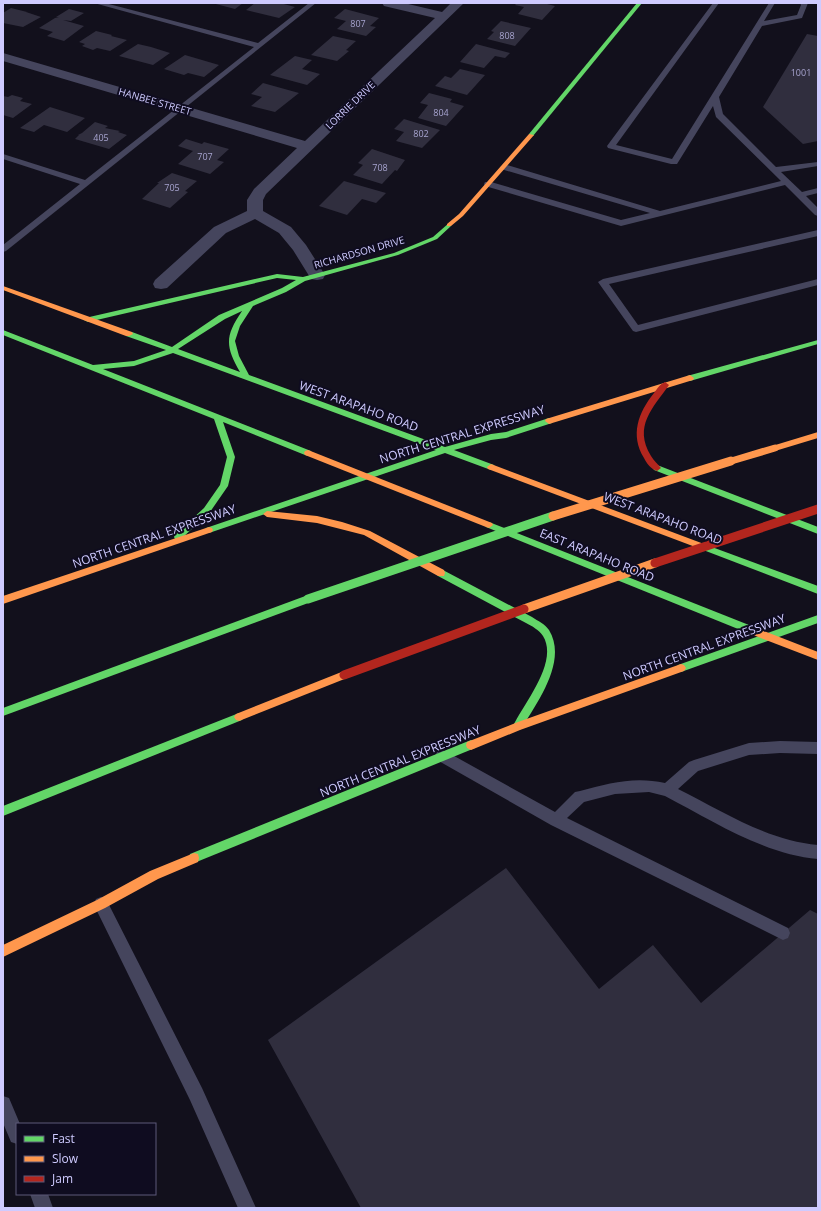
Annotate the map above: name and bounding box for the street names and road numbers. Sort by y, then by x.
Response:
street label: LORRIE DRIVE [322,78,378,132]
street label: HANBEE STREET [117,84,194,118]
street label: RICHARDSON DRIVE [312,232,406,272]
street label: WEST ARAPAHO ROAD [297,377,421,435]
street label: NORTH CENTRAL EXPRESSWAY [377,401,547,467]
street label: WEST ARAPAHO ROAD [601,488,725,548]
street label: NORTH CENTRAL EXPRESSWAY [70,500,238,572]
street label: EAST ARAPAHO ROAD [537,524,657,586]
street label: NORTH CENTRAL EXPRESSWAY [620,609,788,684]
street label: NORTH CENTRAL EXPRESSWAY [317,721,483,801]

